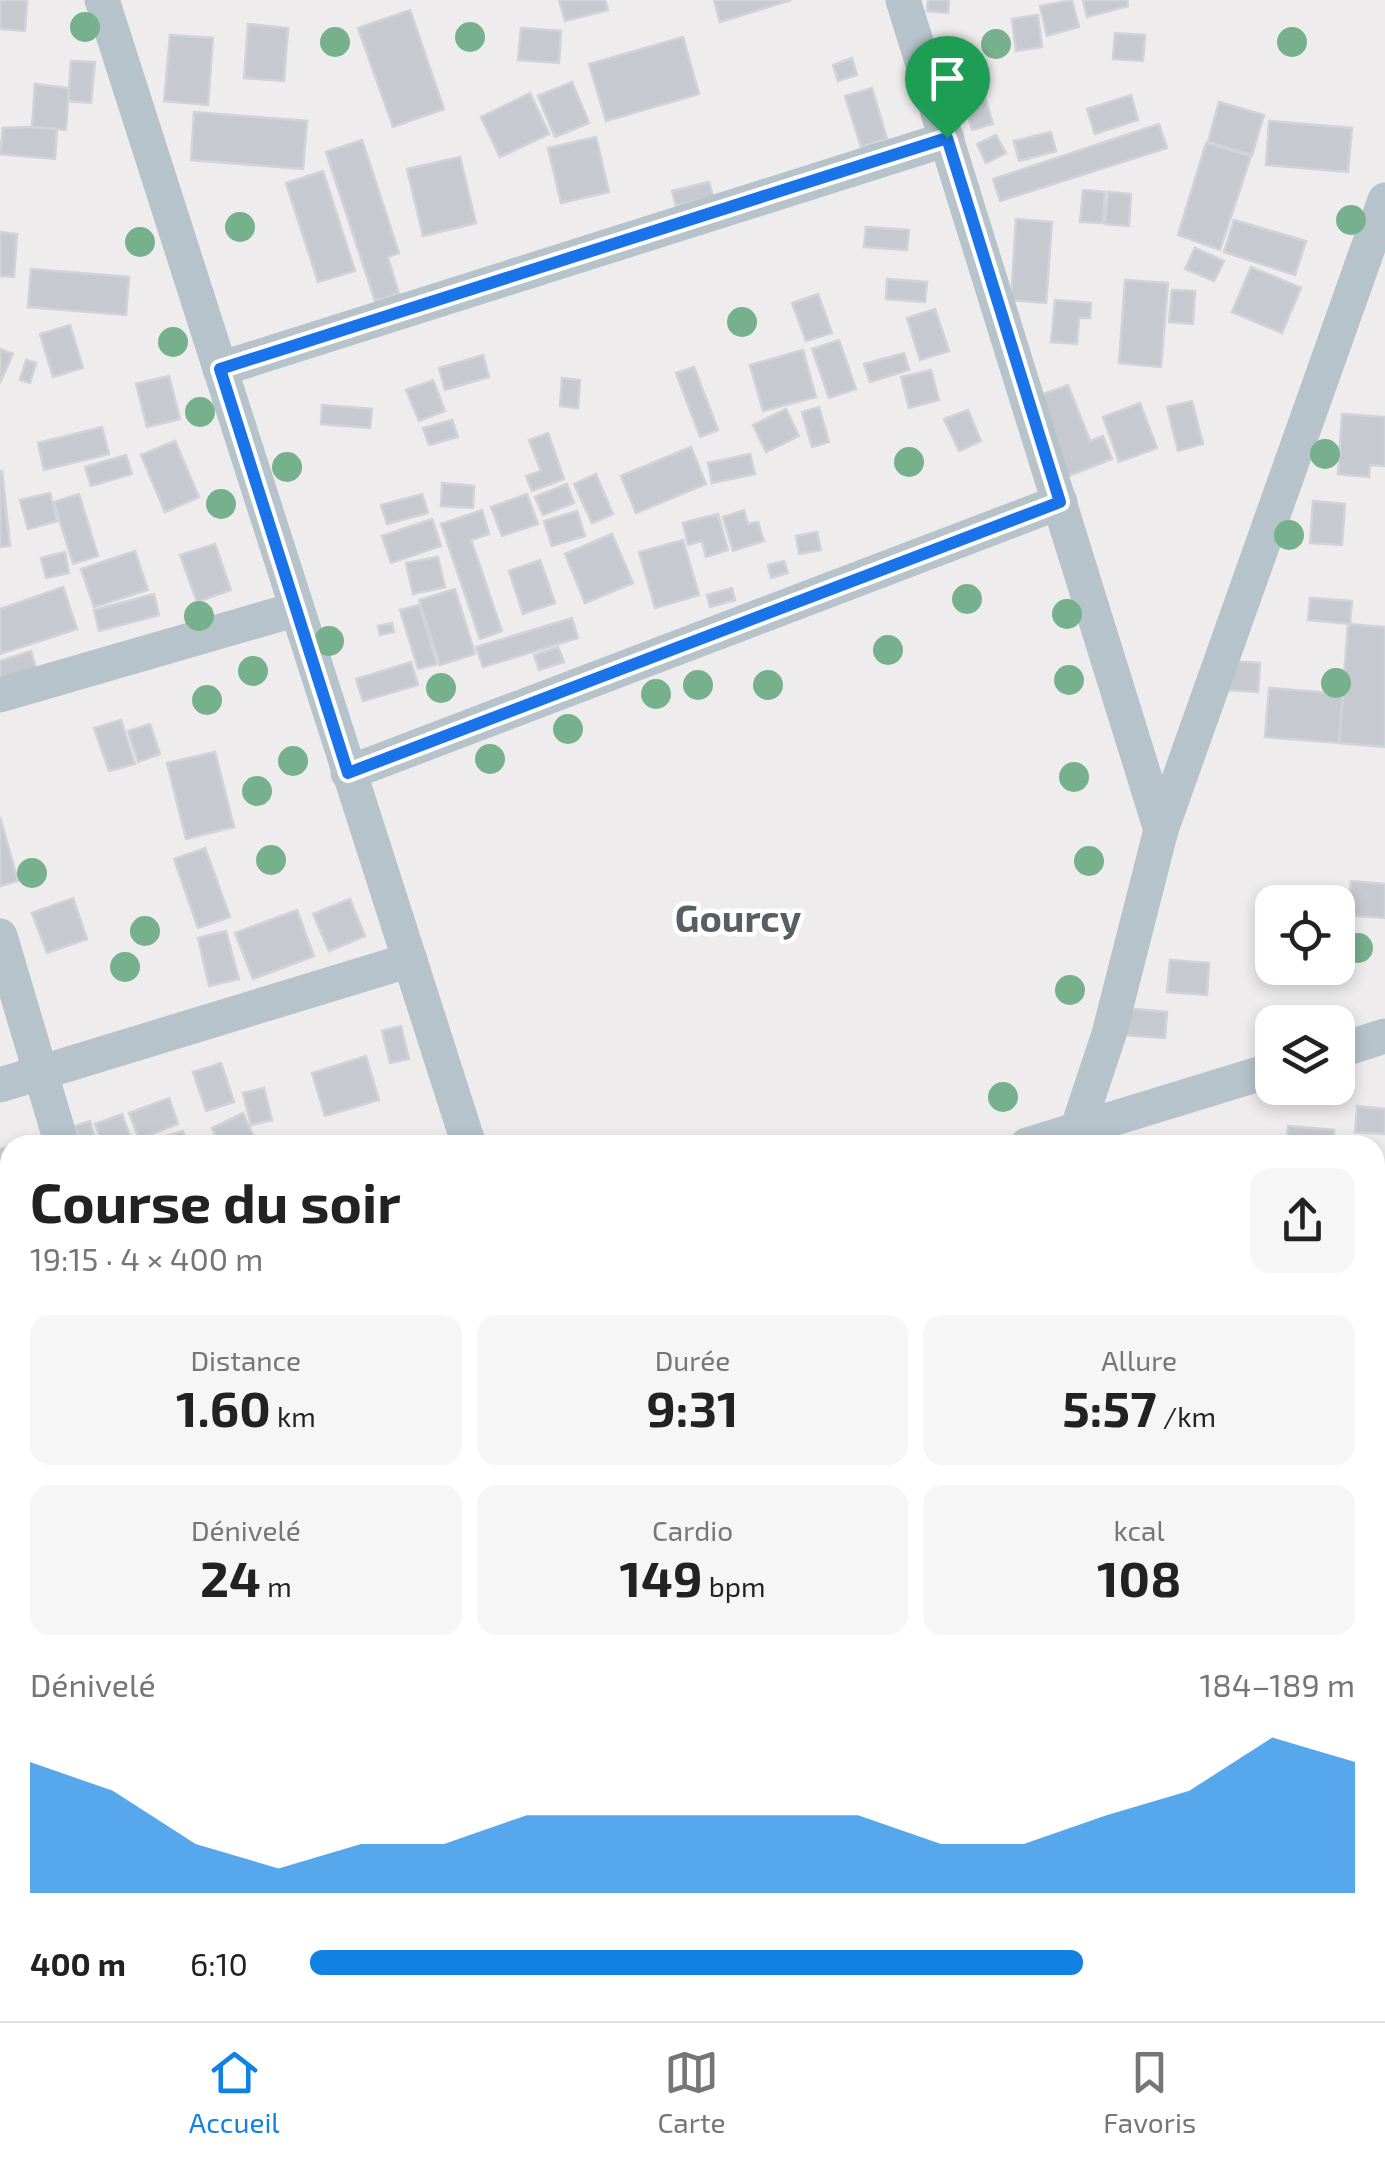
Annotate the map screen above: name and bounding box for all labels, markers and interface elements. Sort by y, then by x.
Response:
pin [905,36,990,139]
icon: arrive [920,51,975,106]
map controls [1255,885,1355,1105]
button: locate [1255,885,1355,985]
district label: Gourcy [675,894,802,940]
button: layers [1255,1005,1355,1105]
text: Course du soir [30,1168,401,1234]
button: share [1250,1168,1355,1273]
text: 19:15 · 4 × 400 m [30,1239,263,1277]
text: Distance [191,1343,301,1377]
text: Durée [655,1343,730,1377]
text: Allure [1101,1343,1177,1377]
text: 1.60 [176,1377,271,1437]
text: 9:31 [646,1377,739,1437]
text: 5:57 [1062,1377,1157,1437]
text: km [271,1399,316,1433]
text: /km [1157,1399,1216,1433]
text: Dénivelé [191,1513,301,1547]
text: Cardio [652,1513,733,1547]
text: kcal [1114,1513,1165,1547]
text: 24 [200,1547,261,1607]
text: 149 [620,1547,702,1607]
text: 108 [1097,1547,1181,1607]
text: m [261,1569,292,1603]
text: bpm [702,1569,765,1603]
text: Dénivelé [30,1665,156,1703]
text: 184–189 m [1200,1665,1355,1703]
text: 400 m [30,1944,126,1982]
text: 6:10 [190,1944,248,1982]
tab: Accueil [189,2045,280,2139]
tab: Carte [657,2045,726,2139]
tab: Favoris [1103,2045,1196,2139]

